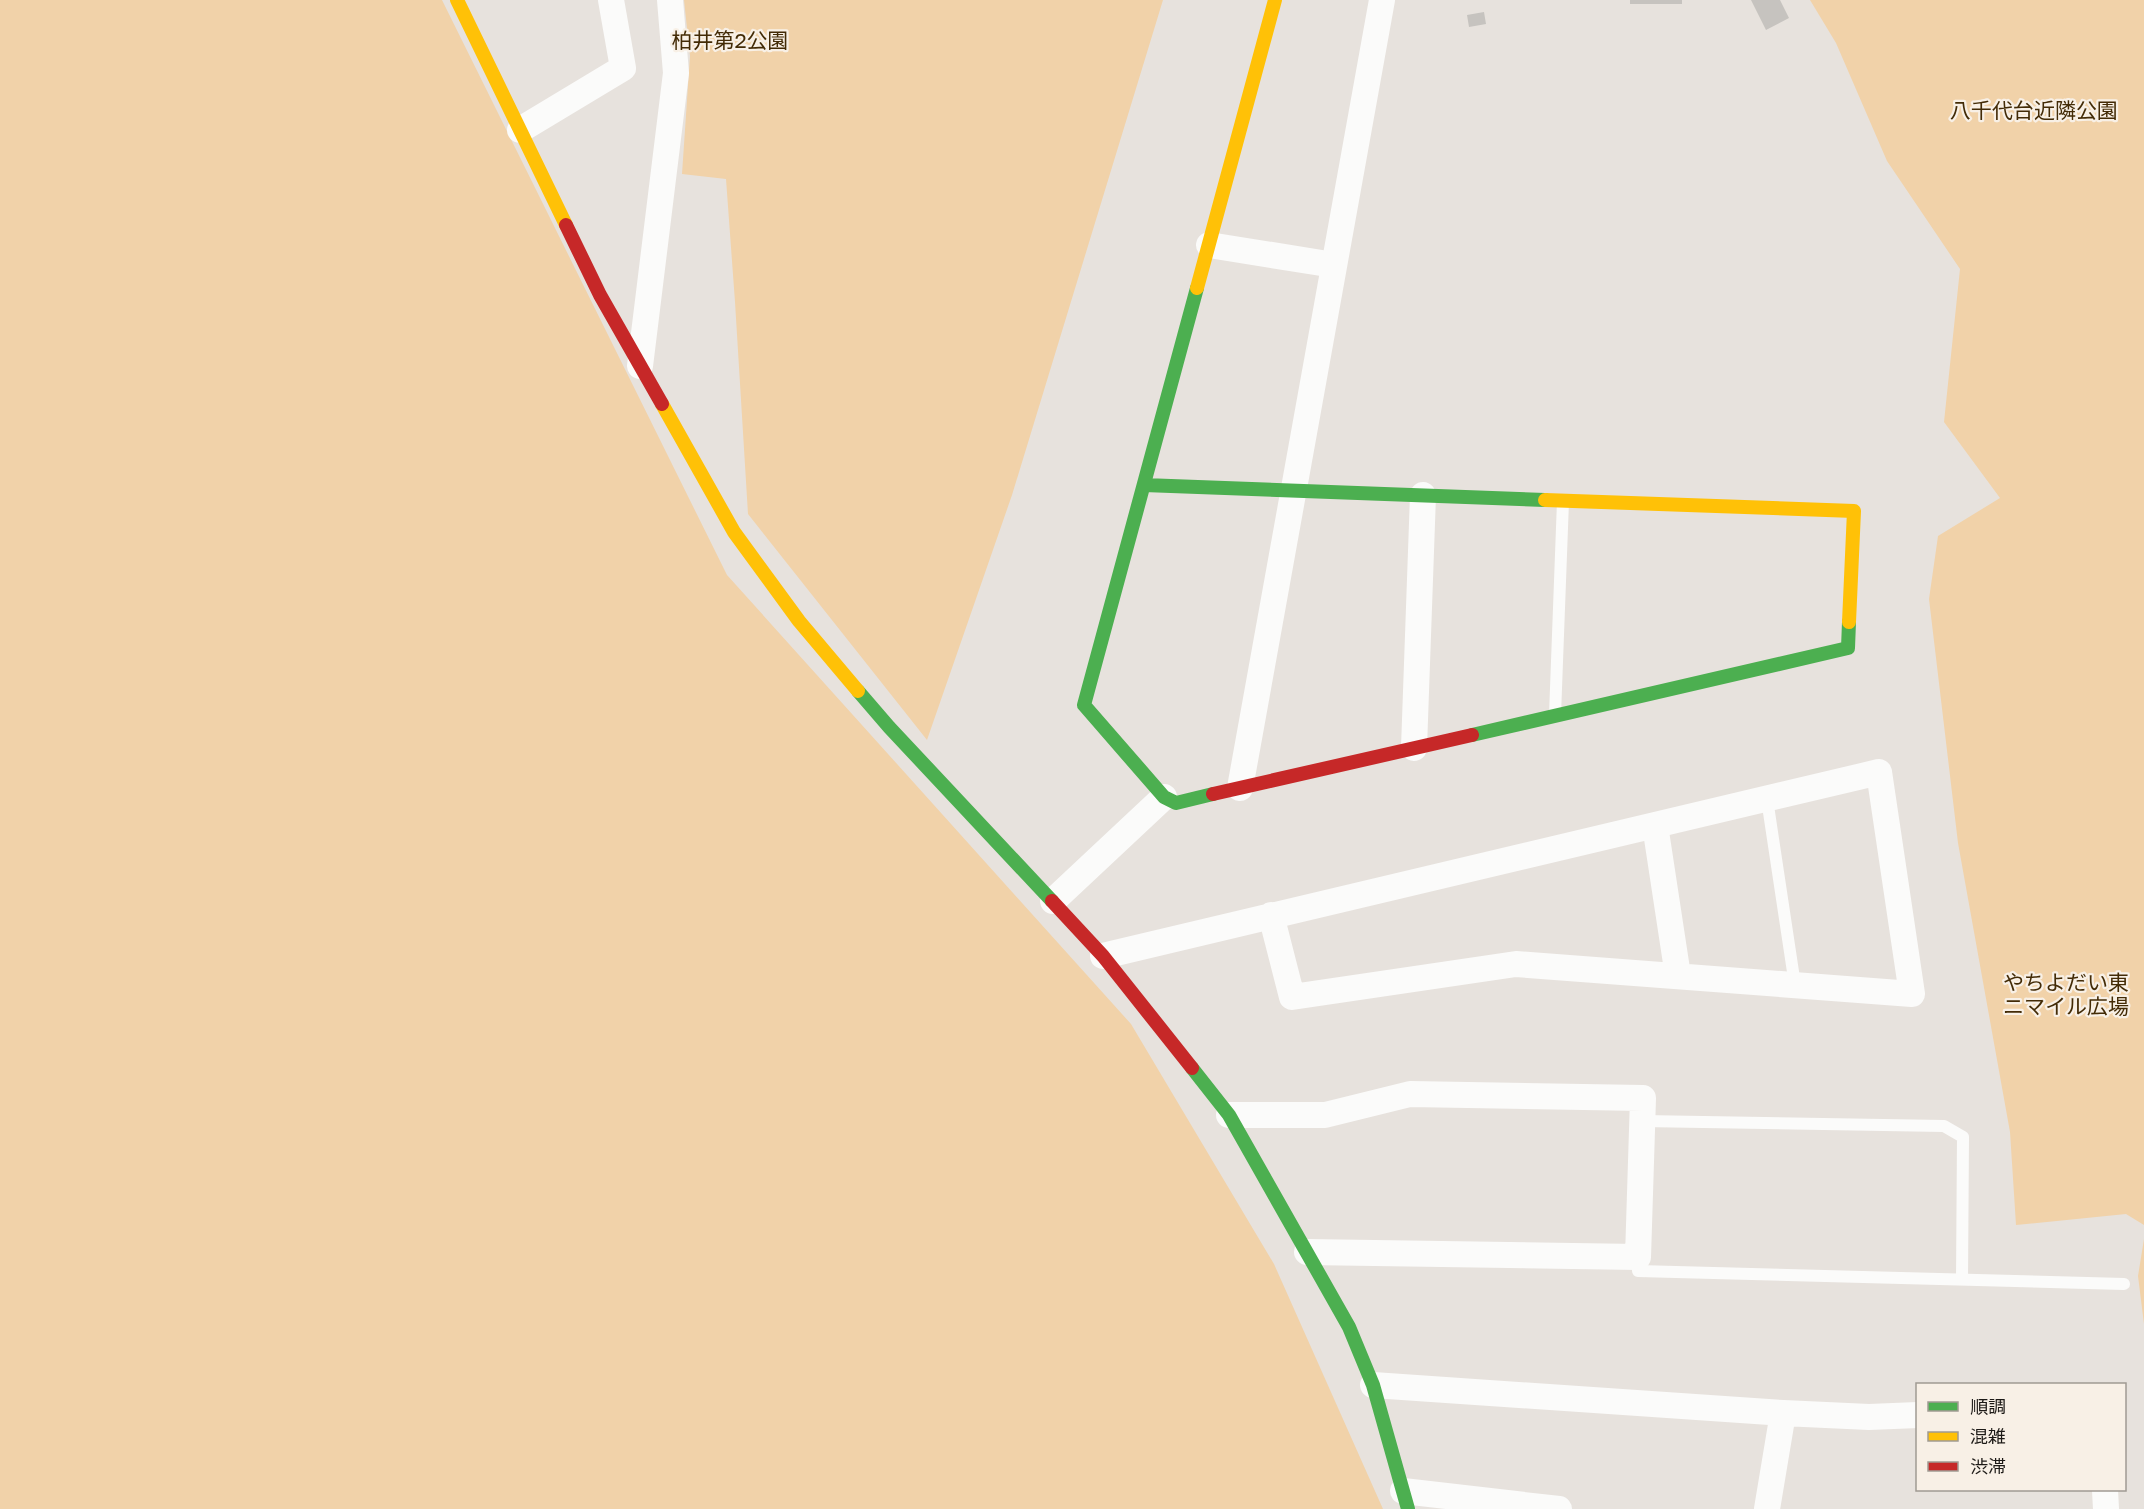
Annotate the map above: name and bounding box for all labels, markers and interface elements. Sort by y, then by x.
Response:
park label: 柏井第2公園 [671,27,789,53]
park label: 八千代台近隣公園 [1950,97,2118,123]
park label: やちよだい東 ニマイル広場 [2003,969,2129,1019]
legend [1916,1383,2126,1491]
text: 順調 [1970,1395,2006,1417]
text: 混雑 [1970,1425,2006,1447]
text: 渋滞 [1970,1455,2006,1477]

